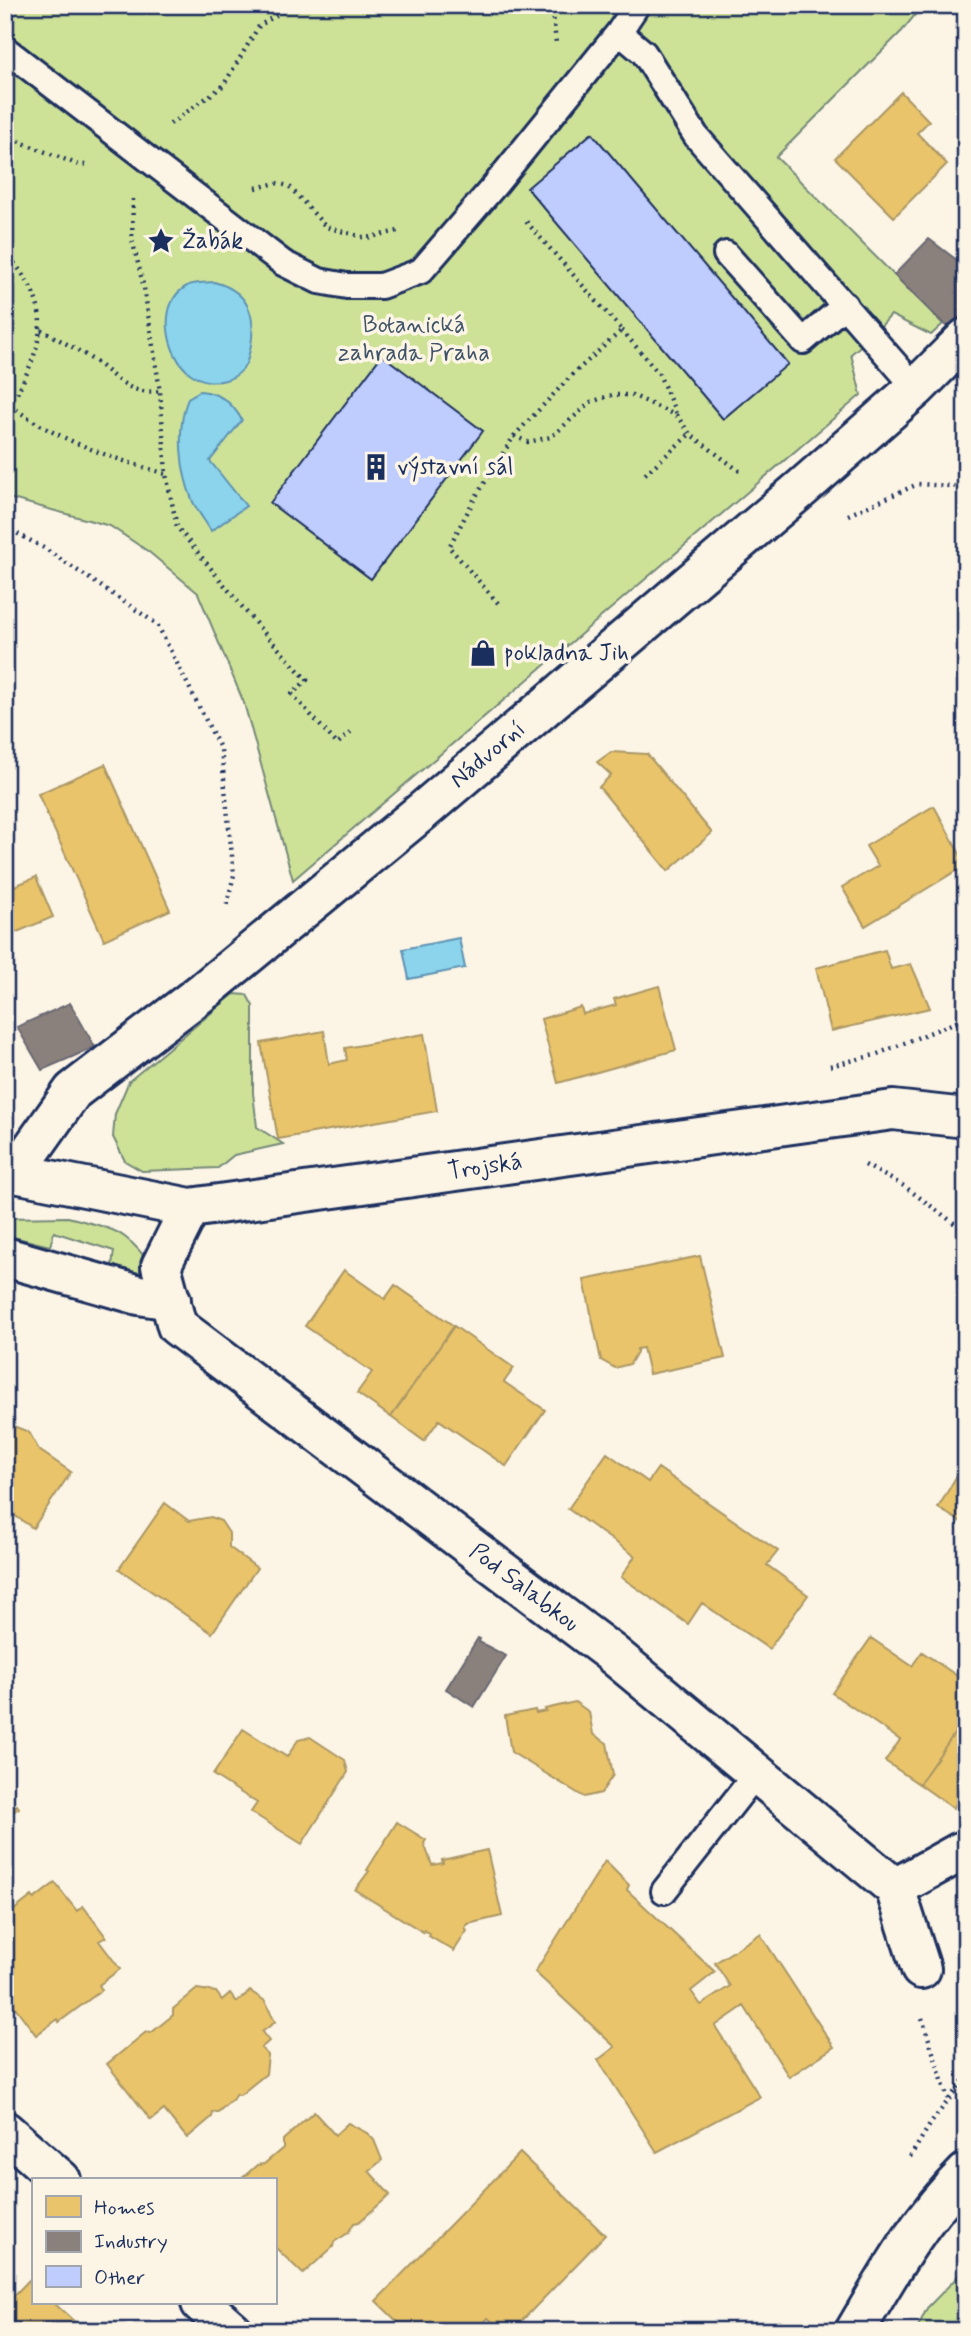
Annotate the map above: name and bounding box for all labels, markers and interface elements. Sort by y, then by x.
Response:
place icon: Žabák [146,226,176,256]
place label: Žabák [182,226,243,257]
park label: Botanická zahrada Praha [338,310,490,369]
building icon: výstavní sál [361,452,391,482]
place label: výstavní sál [397,452,514,483]
shop icon: pokladna Jih [468,638,498,668]
place label: pokladna Jih [504,638,629,669]
street label: Nádvorní [444,714,532,796]
street label: Trojská [446,1146,524,1188]
street label: Pod Salabkou [463,1537,585,1639]
legend [32,2178,276,2304]
text: Homes [94,2194,154,2222]
text: Industry [94,2228,168,2256]
text: Other [94,2264,145,2292]

